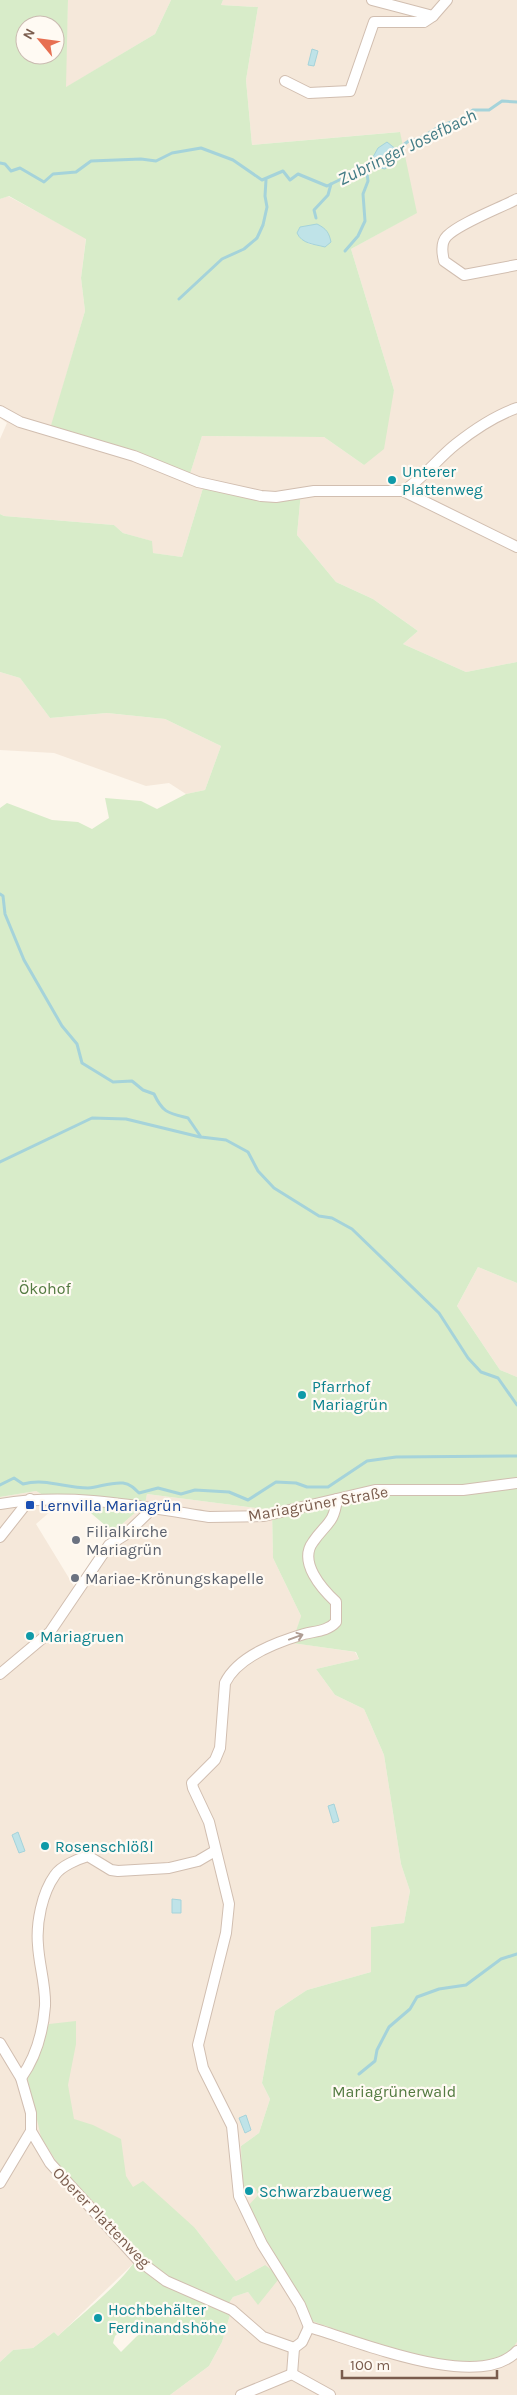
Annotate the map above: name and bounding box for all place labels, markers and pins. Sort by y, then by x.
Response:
place label: Unterer Plattenweg [402,462,483,499]
marker: Unterer Plattenweg [386,474,398,486]
place label: Pfarrhof Mariagrün [312,1377,388,1414]
marker: Pfarrhof Mariagrün [296,1389,308,1401]
place label: Lernvilla Mariagrün [40,1496,181,1515]
marker: Lernvilla Mariagrün [24,1499,36,1511]
place label: Filialkirche Mariagrün [86,1522,167,1559]
marker: Filialkirche Mariagrün [70,1534,82,1546]
place label: Mariae-Krönungskapelle [85,1569,264,1588]
marker: Mariae-Krönungskapelle [69,1572,81,1584]
place label: Mariagruen [40,1627,124,1646]
marker: Mariagruen [24,1630,36,1642]
place label: Rosenschlößl [55,1837,154,1856]
marker: Rosenschlößl [39,1840,51,1852]
place label: Schwarzbauerweg [259,2182,391,2201]
marker: Schwarzbauerweg [243,2185,255,2197]
place label: Hochbehälter Ferdinandshöhe [108,2300,226,2337]
marker: Hochbehälter Ferdinandshöhe [92,2312,104,2324]

